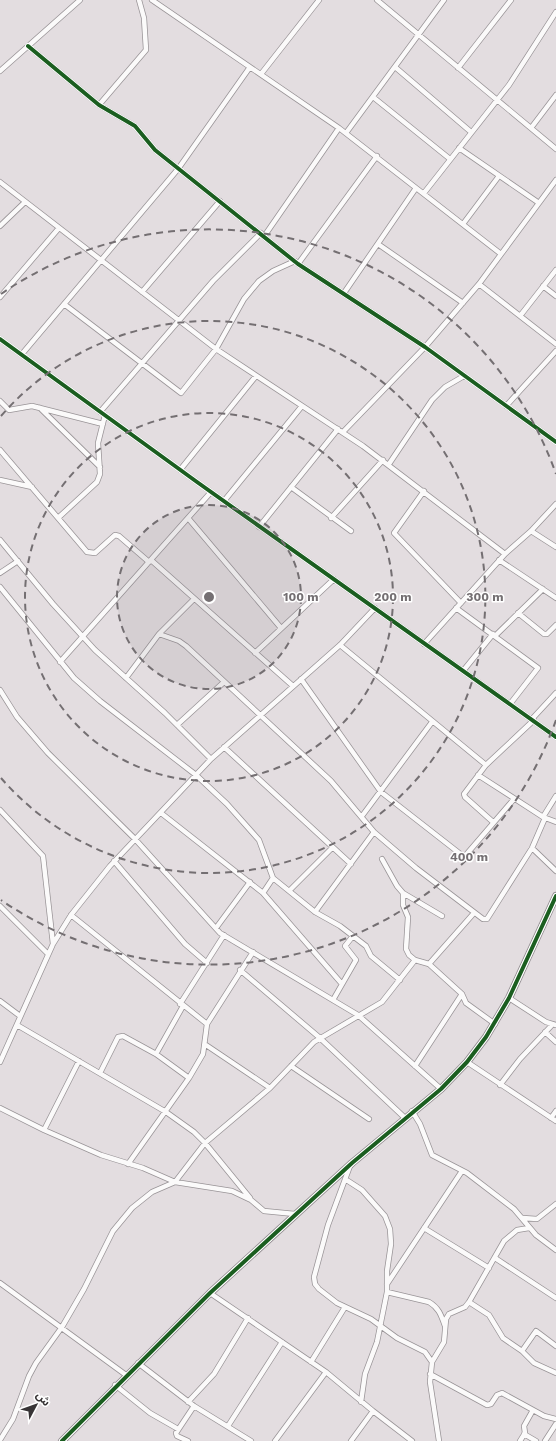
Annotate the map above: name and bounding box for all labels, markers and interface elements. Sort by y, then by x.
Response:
centre of rings [202,590,216,604]
text: 100 m [283,590,319,604]
text: 200 m [374,590,412,604]
text: 300 m [466,590,504,604]
text: 400 m [450,850,488,864]
north arrow [16,1385,56,1425]
text: ش [33,1389,53,1409]

